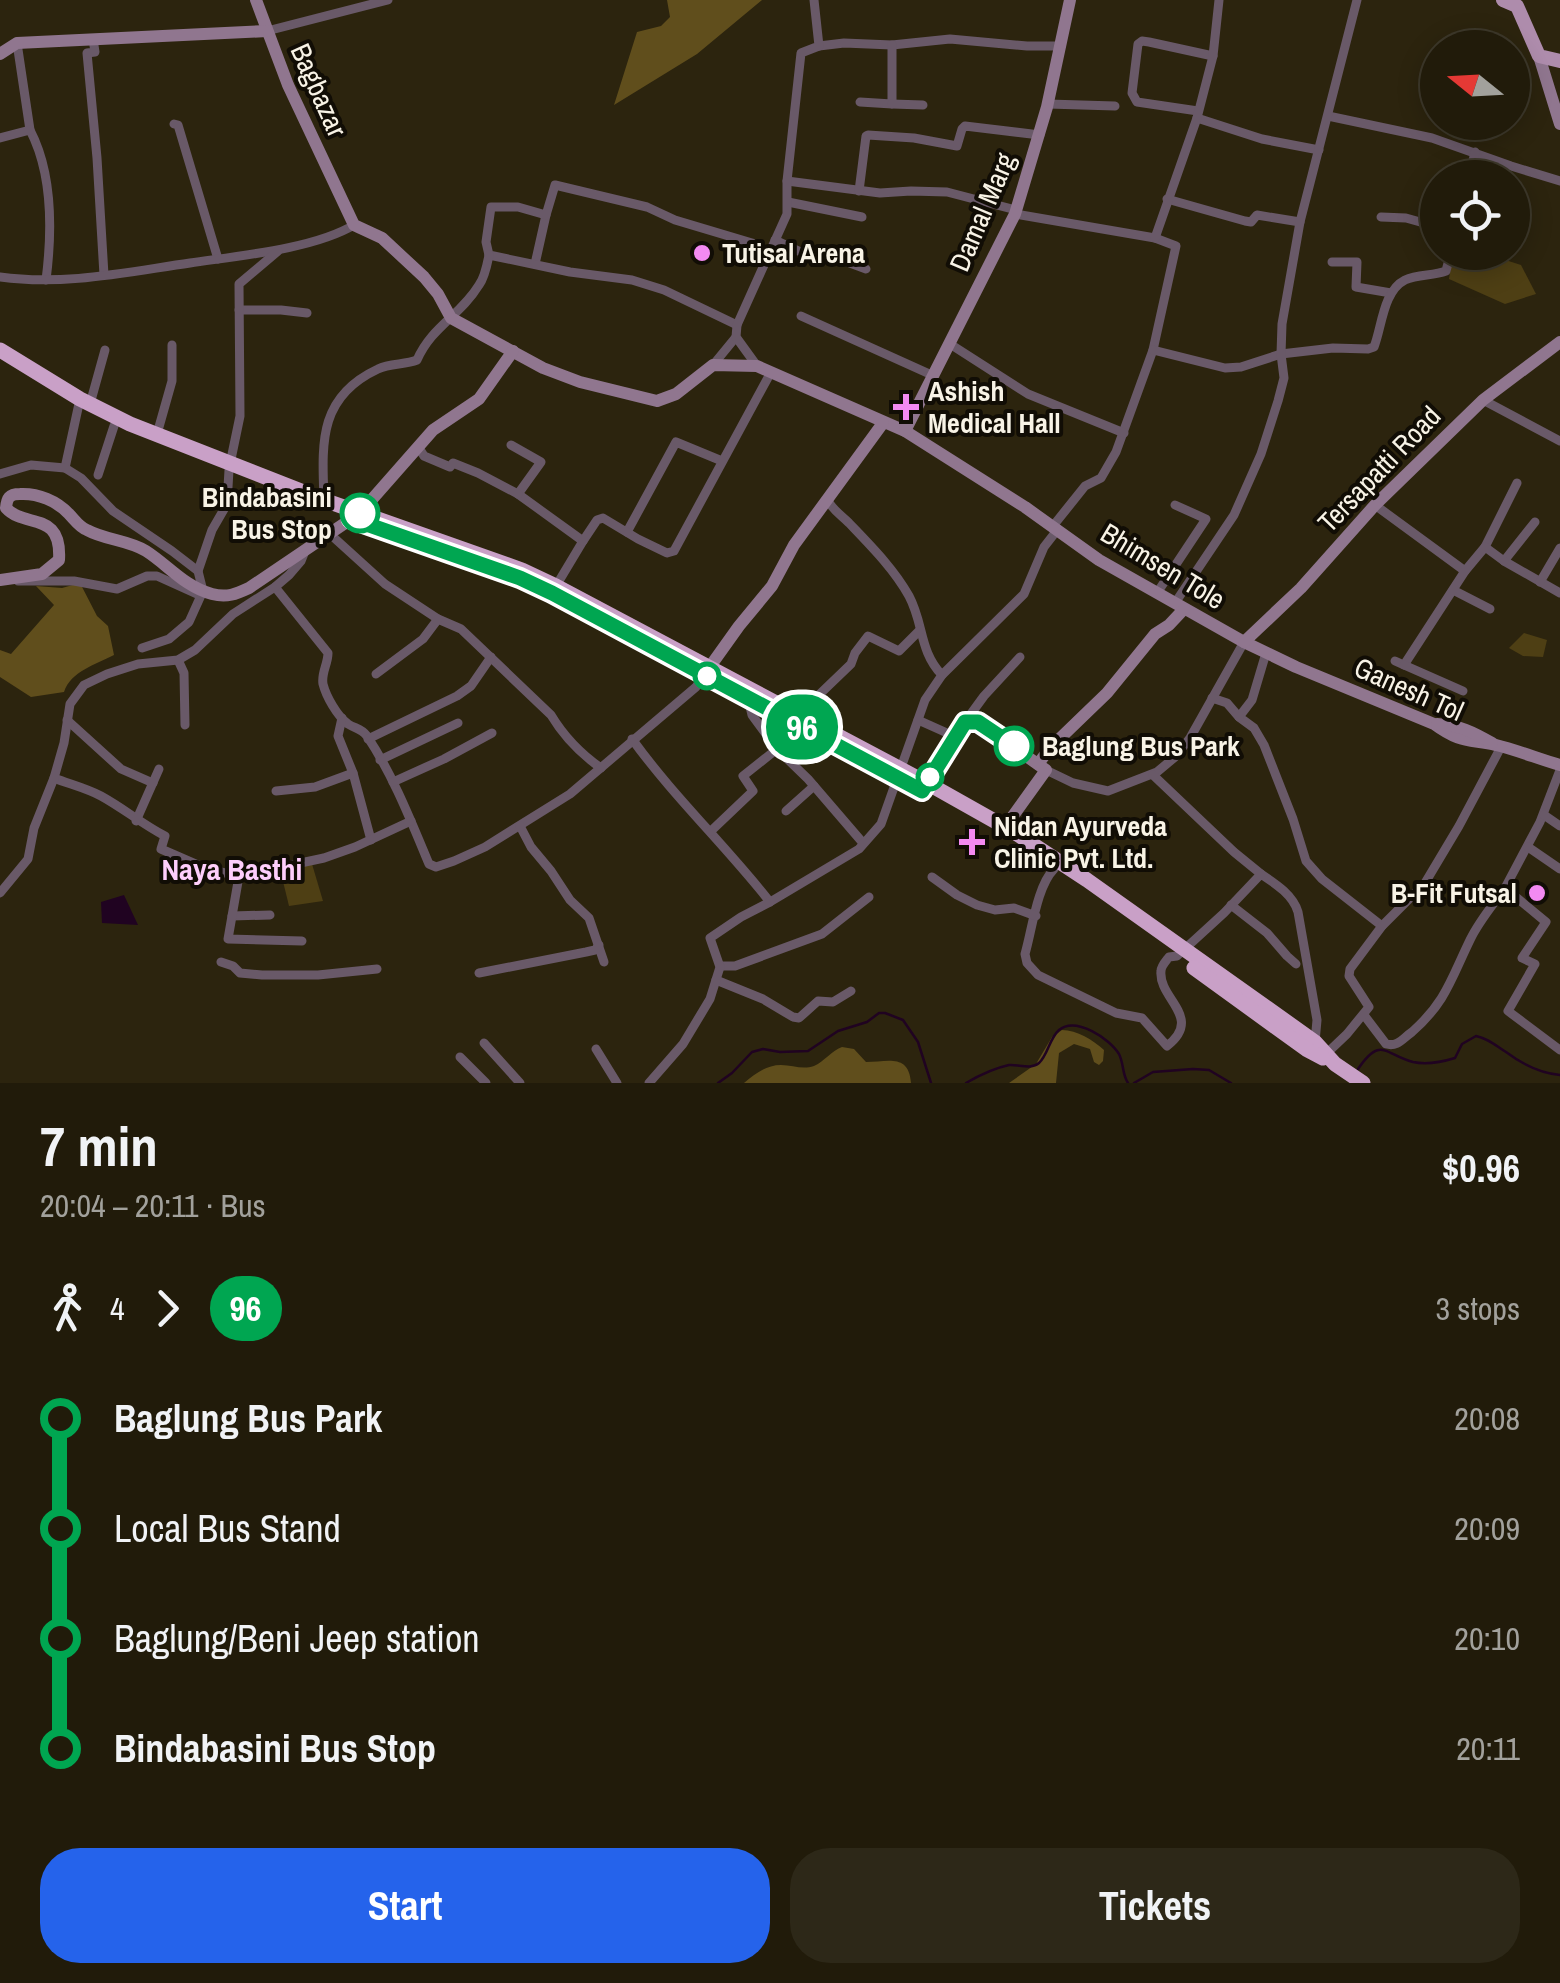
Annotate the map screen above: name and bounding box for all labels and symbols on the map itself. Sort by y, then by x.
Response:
north arrow [1420,30,1530,140]
street label: Bagbazar [282,37,356,143]
street label: Damal Marg [940,147,1024,277]
place label: Tutisal Arena [722,234,865,272]
marker: Tutisal Arena [691,242,713,264]
place label: Ashish Medical Hall [928,372,1061,442]
marker: Ashish Medical Hall [893,394,919,420]
street label: Tersapatti Road [1309,398,1449,540]
place label: Bindabasini Bus Stop [202,478,332,548]
marker: Bindabasini Bus Stop [341,494,379,532]
street label: Bhimsen Tole [1094,514,1232,618]
street label: Ganesh Tol [1348,648,1470,730]
unlabelled marker [694,663,720,689]
line badge: 96 [757,694,847,760]
marker: Baglung Bus Park [995,727,1033,765]
place label: Baglung Bus Park [1042,727,1240,765]
unlabelled marker [917,764,943,790]
place label: Nidan Ayurveda Clinic Pvt. Ltd. [994,807,1167,877]
marker: Nidan Ayurveda Clinic Pvt. Ltd. [959,829,985,855]
district label: Naya Basthi [162,849,302,889]
place label: B-Fit Futsal [1391,874,1517,912]
marker: B-Fit Futsal [1526,882,1548,904]

